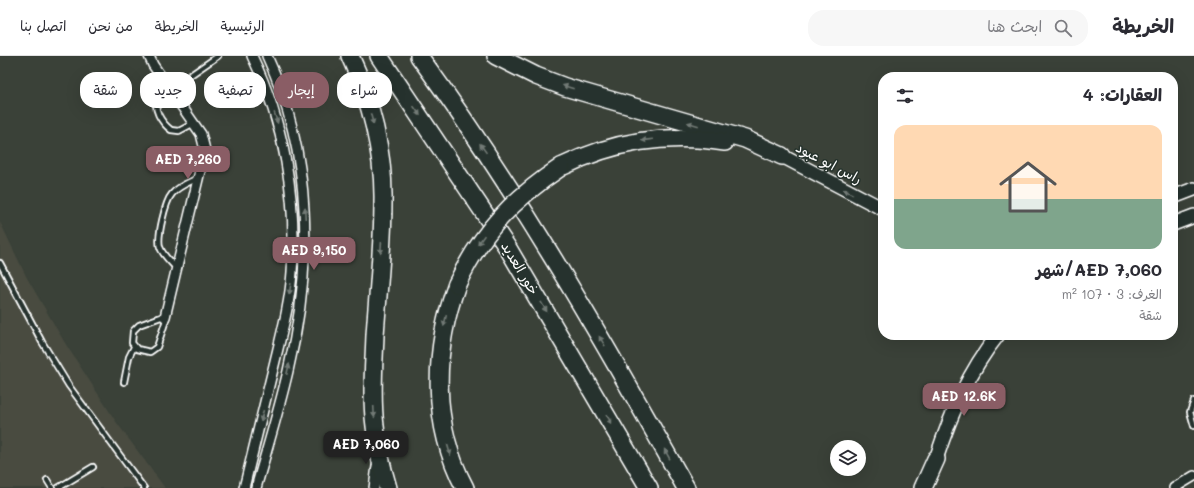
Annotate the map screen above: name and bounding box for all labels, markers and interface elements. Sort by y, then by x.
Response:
search box [808,10,1088,46]
text: الخريطة [1112,13,1174,38]
text: اتصل بنا [20,16,66,35]
text: من نحن [88,16,133,35]
text: الخريطة [155,16,199,35]
text: الرئيسية [221,16,264,35]
text: ابحث هنا [987,16,1042,36]
icon: search [1052,17,1074,39]
chip: شقة [80,72,132,108]
chip: جديد [140,72,196,108]
chip: تصفية [204,72,266,108]
chip: إيجار [274,72,329,108]
chip: شراء [337,72,392,108]
text: العقارات: 4 [1083,83,1162,105]
one-way arrow [562,84,574,90]
icon: filters [894,85,916,107]
one-way arrow [413,106,421,116]
one-way arrow [274,113,280,125]
one-way arrow [370,113,376,125]
one-way arrow [687,121,699,127]
one-way arrow [641,137,653,143]
street label: راس ابو عبود [793,137,866,188]
one-way arrow [479,143,487,153]
pin: AED 7,260 [142,146,234,180]
text: AED 7,260 [155,150,221,167]
icon: home [992,151,1064,223]
one-way arrow [842,188,854,195]
one-way arrow [302,206,308,219]
one-way arrow [477,235,485,246]
pin: AED 9,150 [268,237,360,271]
street label: خور العديد [497,237,544,298]
text: AED 9,150 [282,241,346,258]
one-way arrow [378,242,385,254]
text: AED 7,060/شهر [1036,258,1162,280]
one-way arrow [287,283,293,295]
text: الغرف: 3 · 107 m² [1062,285,1162,302]
one-way arrow [540,301,547,313]
text: شقة [1139,306,1162,323]
one-way arrow [442,315,448,327]
one-way arrow [599,335,606,347]
one-way arrow [286,363,292,376]
pin: AED 12.6K [918,383,1010,417]
text: AED 12.6K [932,387,996,404]
one-way arrow [370,406,377,418]
one-way arrow [259,410,265,422]
one-way arrow [605,414,612,425]
pin: AED 7,060 [320,431,412,465]
text: AED 7,060 [332,435,400,452]
map controls [830,440,866,476]
button: layers [830,440,866,476]
one-way arrow [447,443,453,456]
one-way arrow [663,448,670,460]

